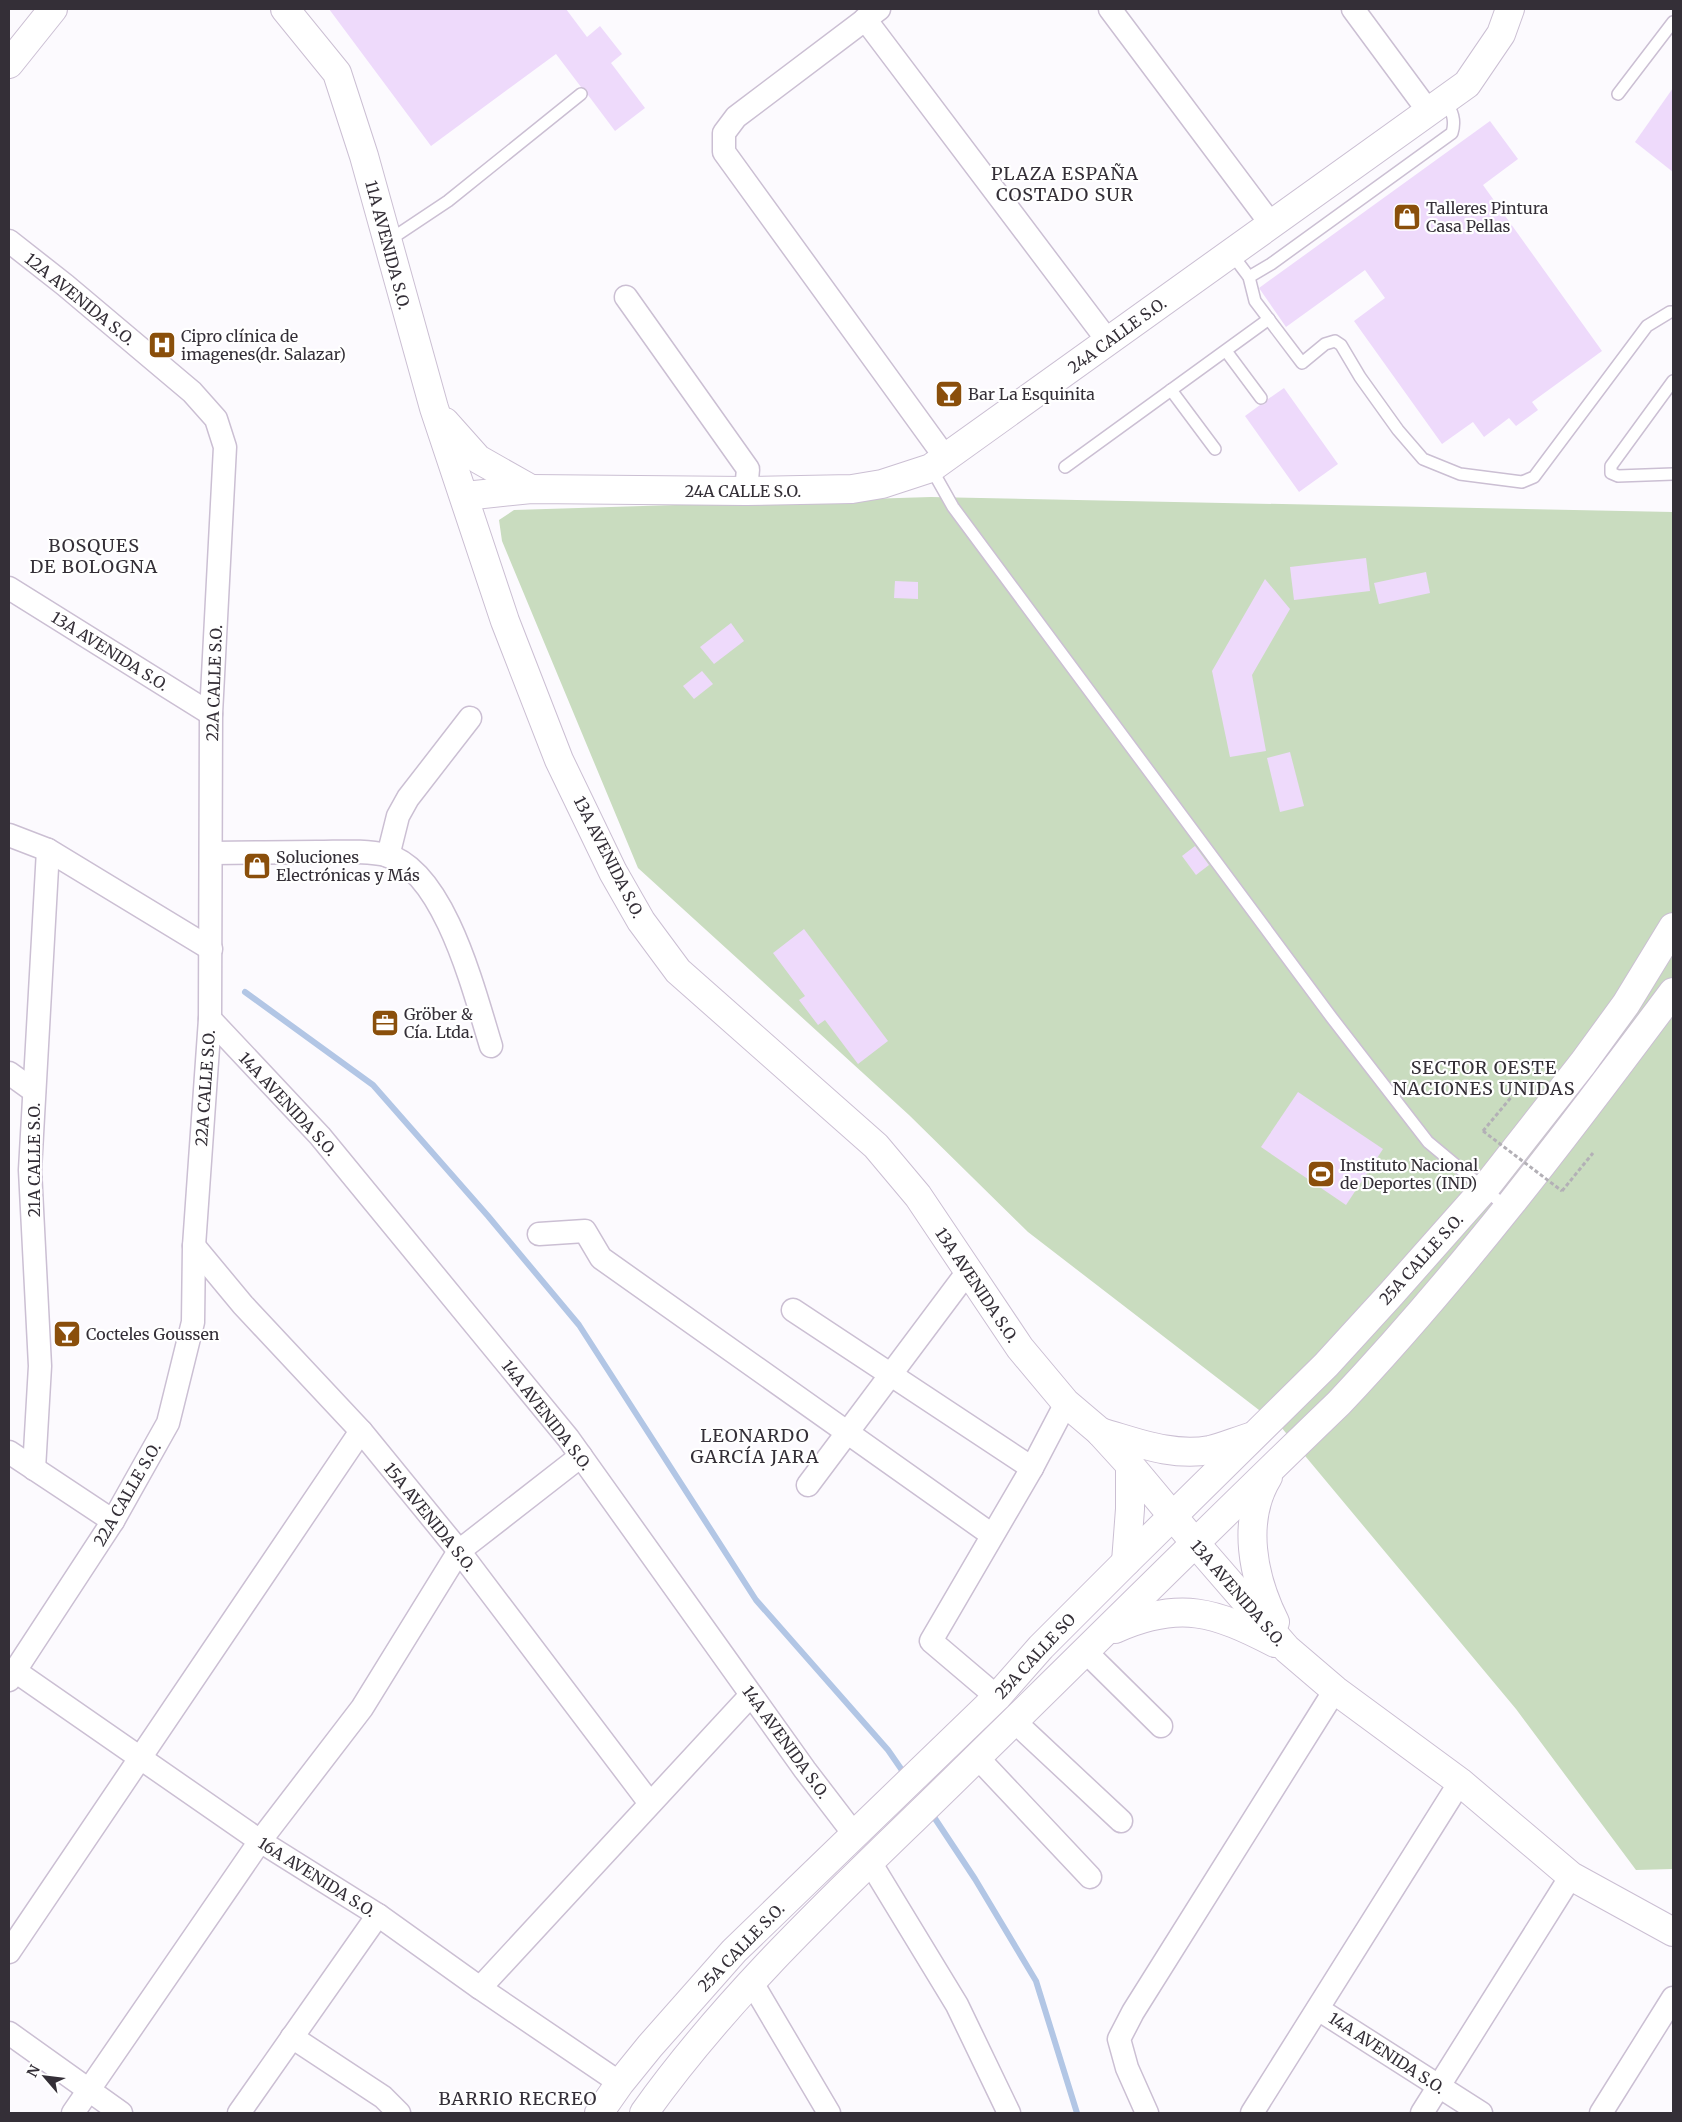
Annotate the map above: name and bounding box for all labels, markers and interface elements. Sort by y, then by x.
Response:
district label: PLAZA ESPAÑA COSTADO SUR [991,162,1139,206]
street label: 11A AVENIDA S.O. [361,178,415,312]
place label: Talleres Pintura Casa Pellas [1426,198,1549,236]
shop icon: Talleres Pintura Casa Pellas [1392,202,1422,232]
street label: 12A AVENIDA S.O. [21,249,139,349]
street label: 24A CALLE S.O. [1064,293,1170,377]
place label: Cipro clínica de imagenes(dr. Salazar) [181,326,346,364]
hospital icon: Cipro clínica de imagenes(dr. Salazar) [147,330,177,360]
bar icon: Bar La Esquinita [934,379,964,409]
place label: Bar La Esquinita [968,384,1095,404]
street label: 24A CALLE S.O. [685,481,801,501]
district label: BOSQUES DE BOLOGNA [30,534,158,578]
street label: 13A AVENIDA S.O. [48,607,172,695]
street label: 22A CALLE S.O. [202,624,226,742]
street label: 13A AVENIDA S.O. [570,793,648,921]
place label: Soluciones Electrónicas y Más [276,847,420,885]
shop icon: Soluciones Electrónicas y Más [242,851,272,881]
place label: Gröber & Cía. Ltda. [404,1004,474,1042]
office icon: Gröber & Cía. Ltda. [370,1008,400,1038]
street label: 22A CALLE S.O. [191,1029,219,1147]
street label: 14A AVENIDA S.O. [235,1048,341,1160]
district label: SECTOR OESTE NACIONES UNIDAS [1393,1056,1575,1100]
street label: 21A CALLE S.O. [24,1103,44,1217]
place label: Instituto Nacional de Deportes (IND) [1340,1155,1478,1193]
sports icon: Instituto Nacional de Deportes (IND) [1306,1159,1336,1189]
street label: 25A CALLE S.O. [1375,1209,1467,1309]
street label: 13A AVENIDA S.O. [931,1224,1023,1346]
bar icon: Cocteles Goussen [52,1319,82,1349]
place label: Cocteles Goussen [86,1324,220,1344]
street label: 14A AVENIDA S.O. [498,1356,596,1474]
district label: LEONARDO GARCÍA JARA [691,1424,819,1468]
street label: 22A CALLE S.O. [89,1438,165,1550]
street label: 15A AVENIDA S.O. [380,1459,480,1575]
street label: 13A AVENIDA S.O. [1186,1536,1290,1650]
street label: 25A CALLE SO [990,1609,1080,1703]
street label: 14A AVENIDA S.O. [738,1682,834,1802]
street label: 16A AVENIDA S.O. [255,1833,379,1921]
street label: 25A CALLE S.O. [694,1898,788,1996]
street label: 14A AVENIDA S.O. [1325,2008,1449,2098]
north arrow [20,2052,70,2102]
text: N [23,2062,44,2080]
district label: BARRIO RECREO [439,2087,597,2110]

